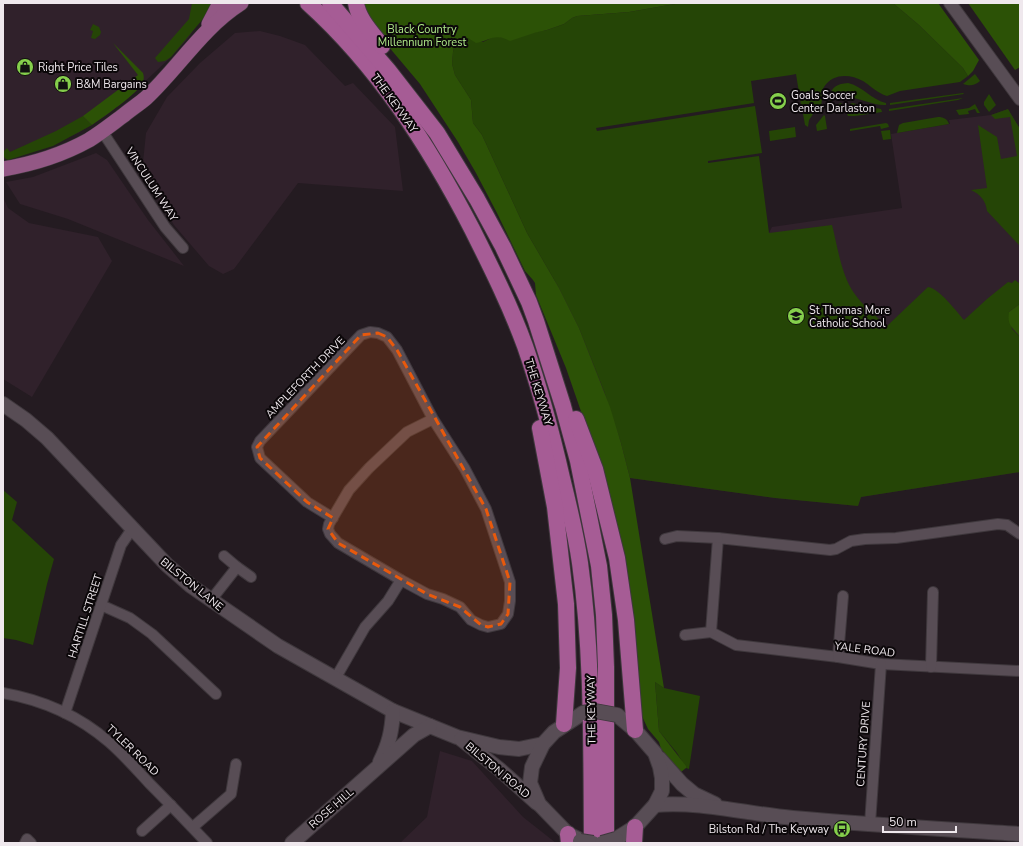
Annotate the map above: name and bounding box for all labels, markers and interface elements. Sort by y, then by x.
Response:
park label: Black Country Millennium Forest [378,22,466,50]
shop icon: Right Price Tiles [15,57,35,77]
place label: Right Price Tiles [38,60,118,75]
street label: THE KEYWAY [368,71,421,136]
shop icon: B&M Bargains [53,74,73,94]
place label: B&M Bargains [76,77,147,92]
place label: Goals Soccer Center Darlaston [791,88,875,116]
sports icon: Goals Soccer Center Darlaston [768,91,788,111]
street label: VINCULUM WAY [122,144,181,224]
place label: St Thomas More Catholic School [809,303,890,331]
school or university icon: St Thomas More Catholic School [786,306,806,326]
street label: AMPLEFORTH DRIVE [262,333,348,422]
street label: THE KEYWAY [521,357,556,428]
street label: BILSTON LANE [157,554,226,614]
street label: HARTILL STREET [65,572,106,660]
street label: YALE ROAD [833,638,896,661]
street label: THE KEYWAY [583,675,600,745]
street label: CENTURY DRIVE [853,701,874,787]
street label: TYLER ROAD [103,721,162,779]
street label: BILSTON ROAD [462,739,533,802]
street label: ROSE HILL [306,785,357,832]
scale bar [883,808,956,834]
text: 50 m [889,814,917,830]
bus stop icon: Bilston Rd / The Keyway [832,819,852,839]
place label: Bilston Rd / The Keyway [709,822,829,837]

